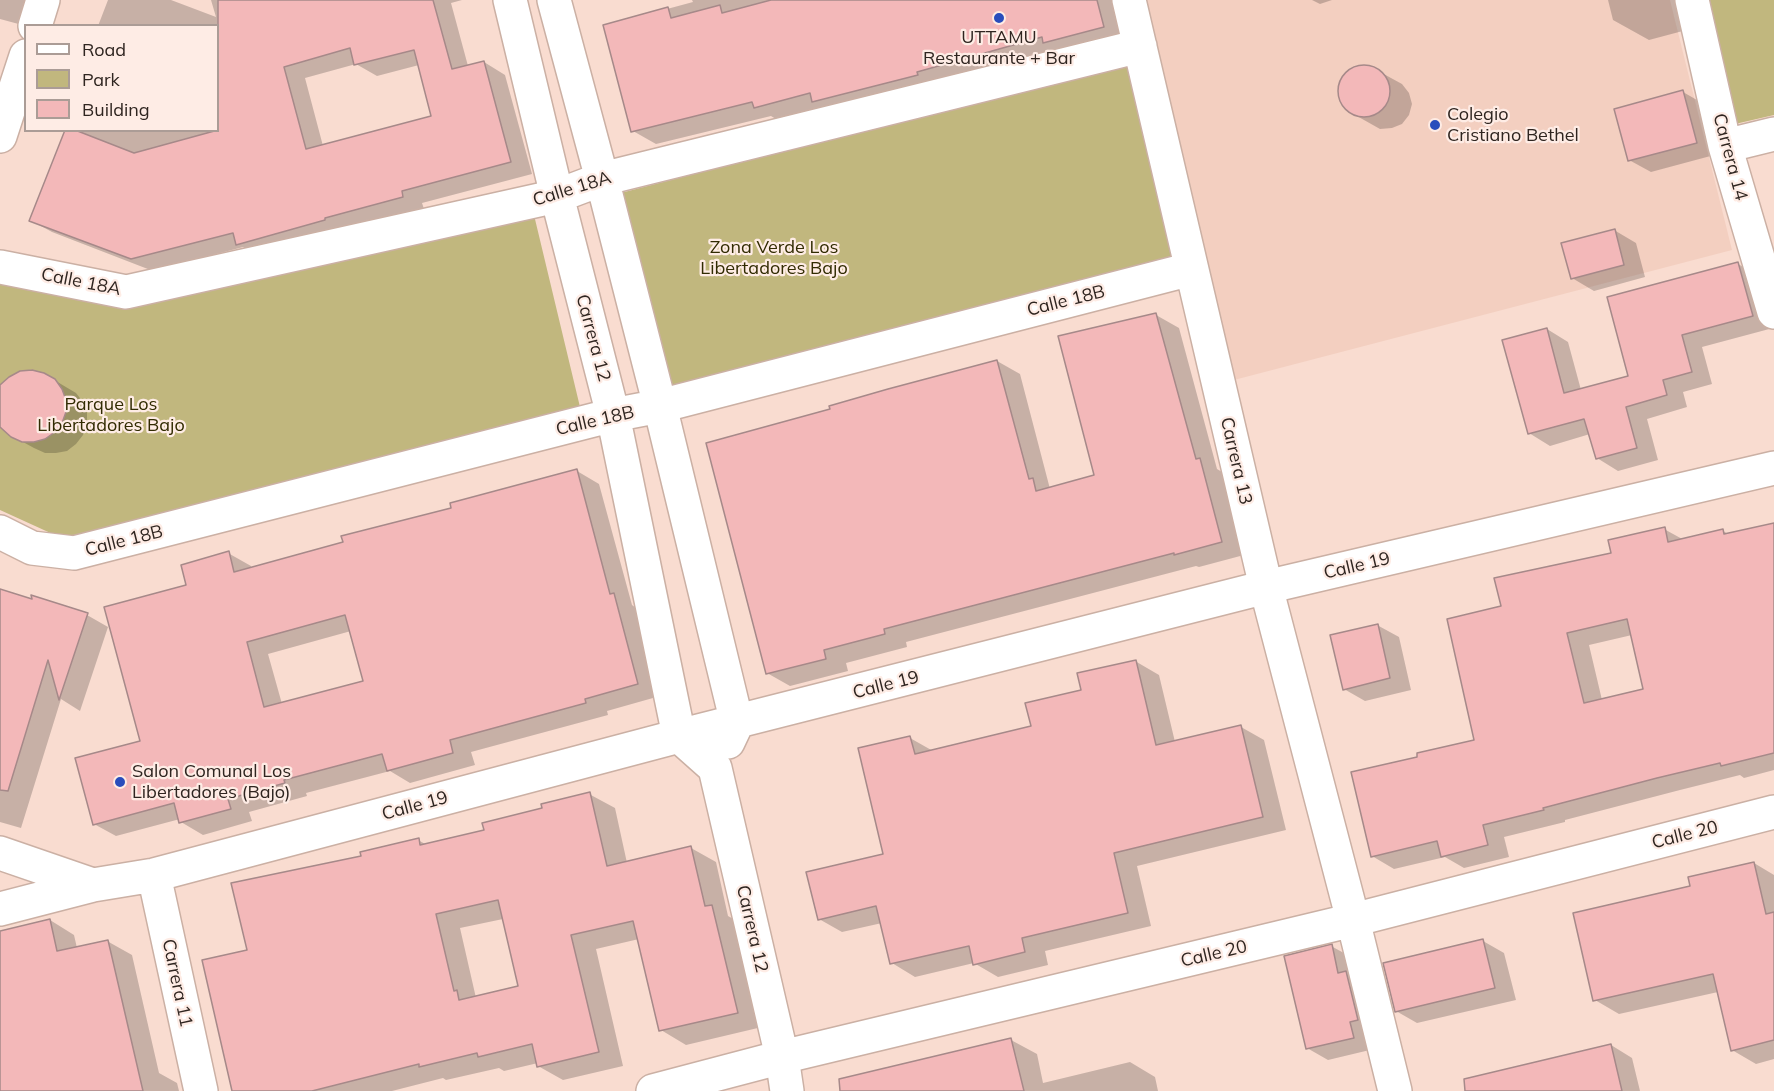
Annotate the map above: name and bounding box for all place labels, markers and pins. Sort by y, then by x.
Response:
marker: UTTAMU Restaurante + Bar [992,11,1006,25]
place label: UTTAMU Restaurante + Bar [923,27,1075,70]
place label: Colegio Cristiano Bethel [1447,104,1579,146]
marker: Colegio Cristiano Bethel [1428,118,1442,132]
place label: Salon Comunal Los Libertadores (Bajo) [132,761,291,804]
marker: Salon Comunal Los Libertadores (Bajo) [113,775,127,789]

